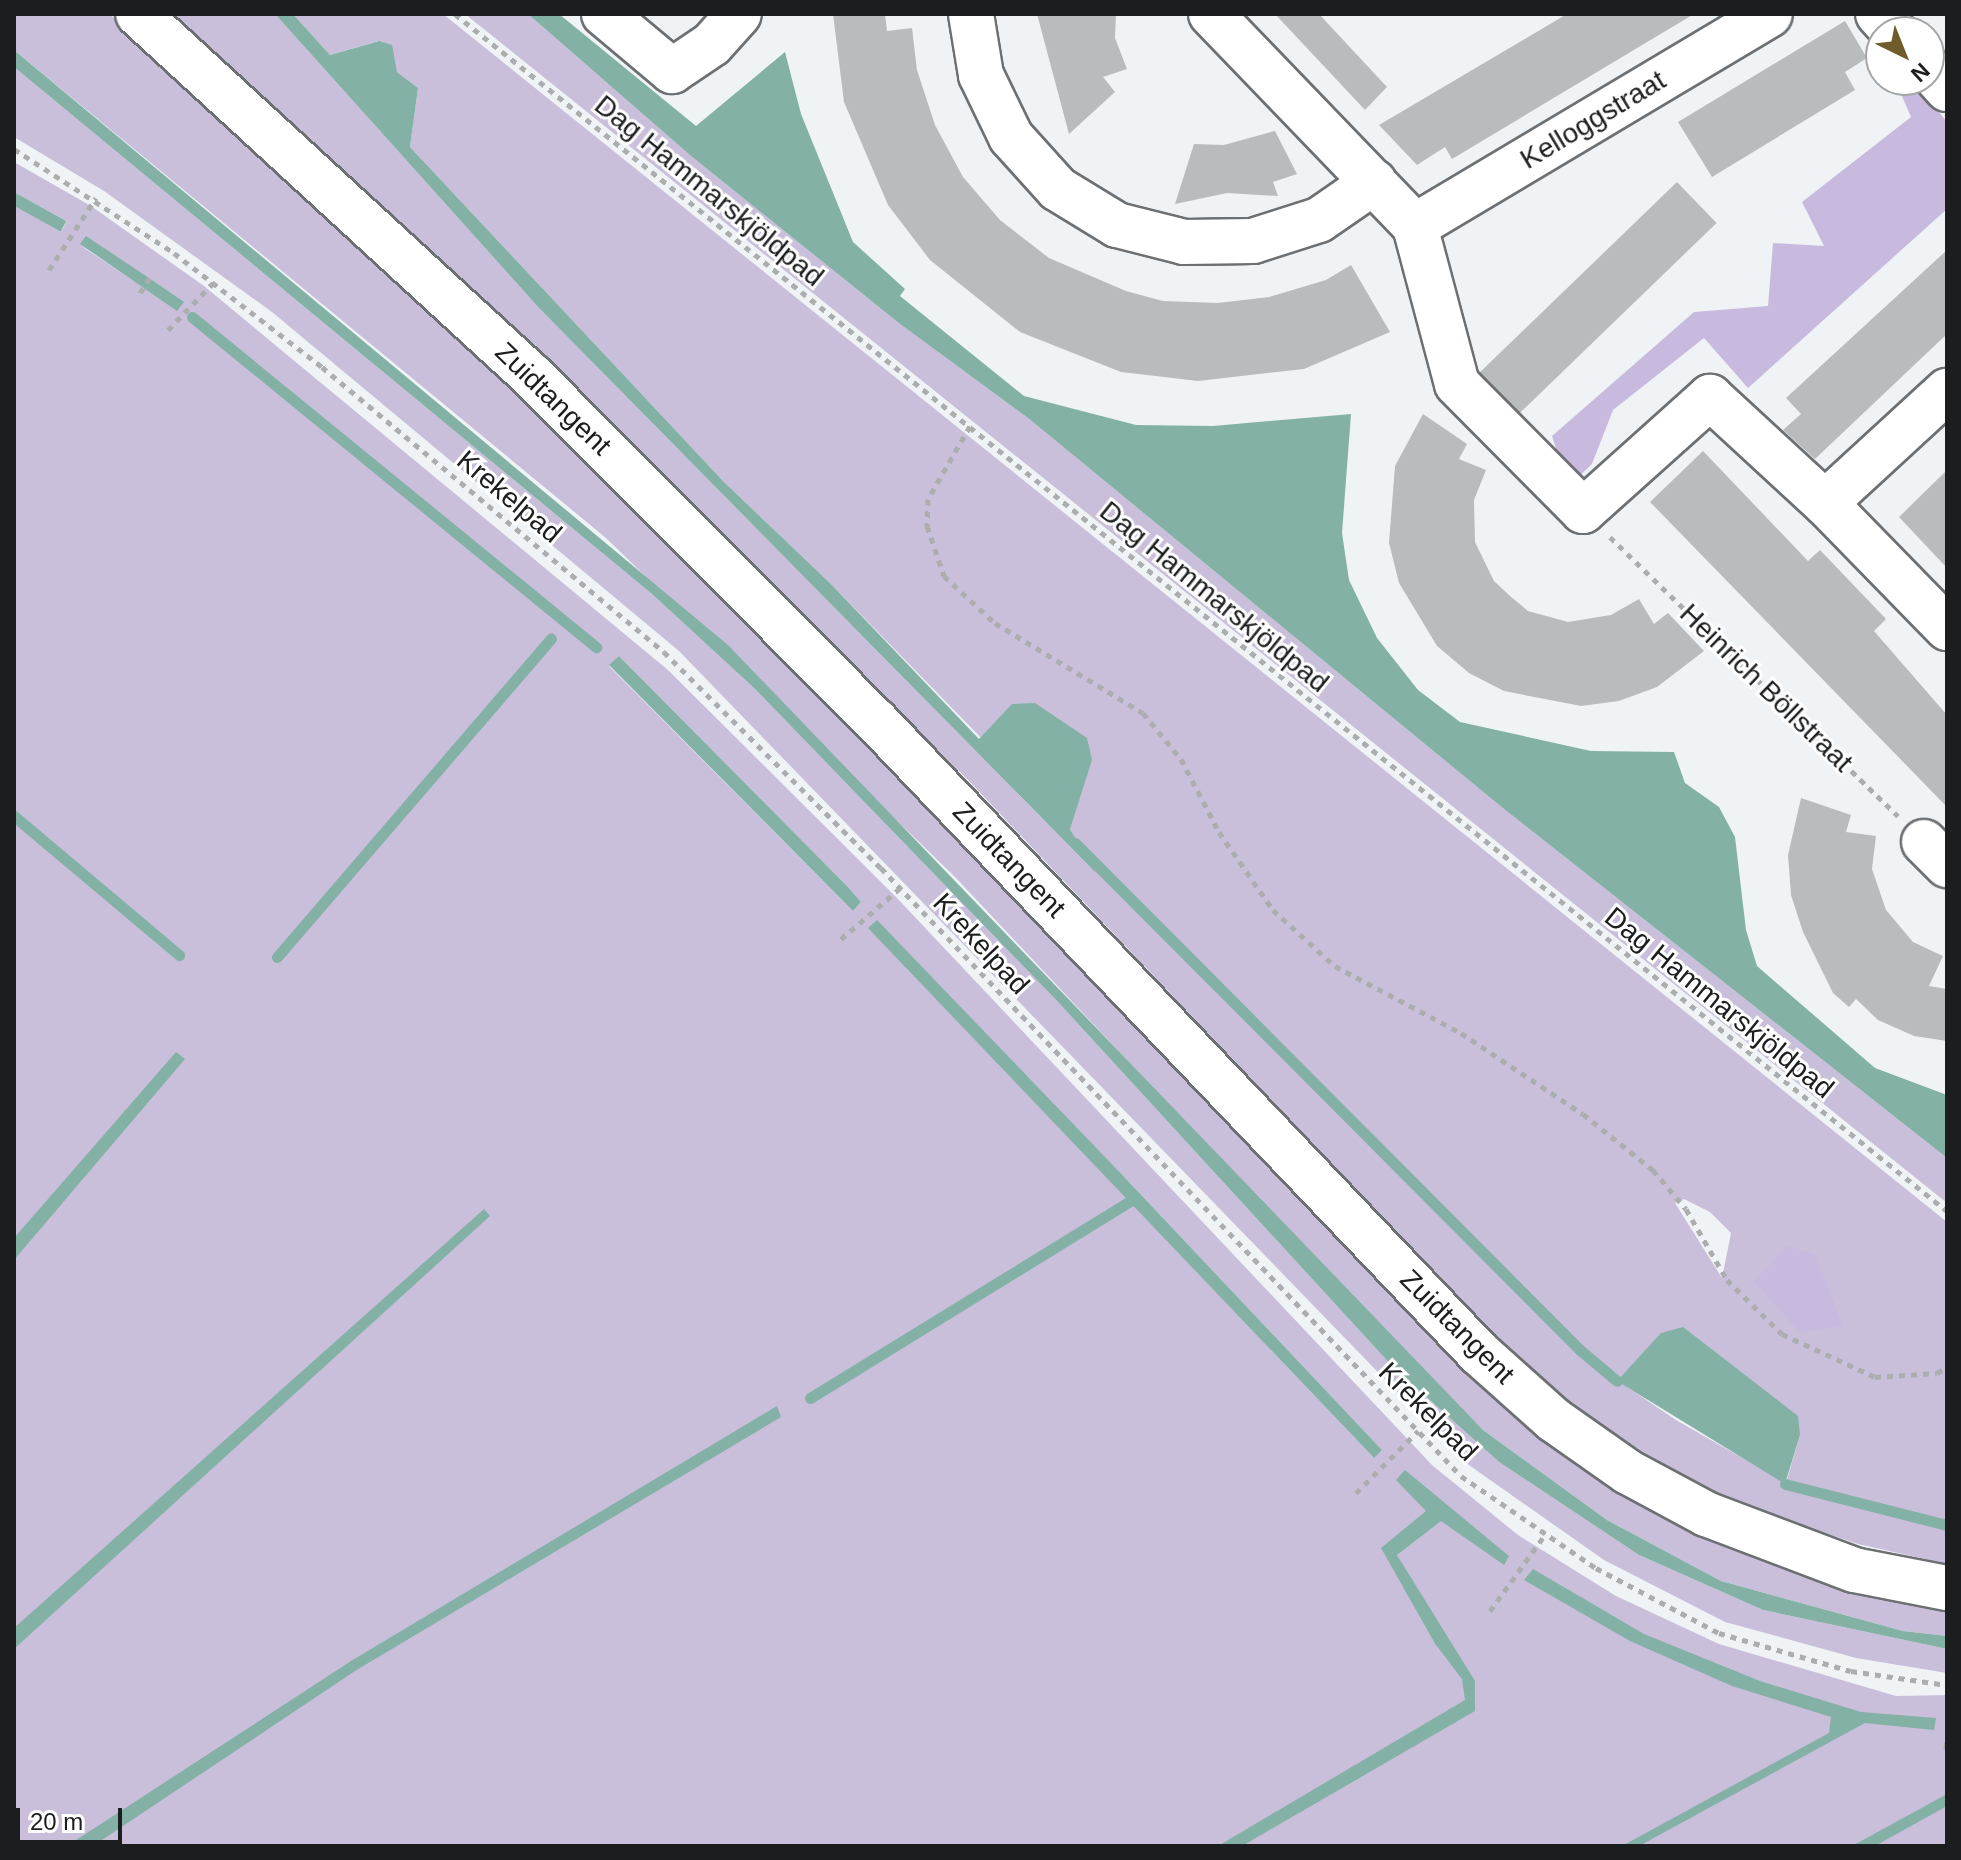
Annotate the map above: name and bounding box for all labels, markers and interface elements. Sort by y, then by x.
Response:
north arrow [1865,16,1945,96]
text: N [1906,58,1935,87]
street label: Kelloggstraat [1514,64,1672,176]
street label: Dag Hammarskjöldpad [588,88,830,294]
street label: Zuidtangent [488,336,618,462]
street label: Krekelpad [450,444,568,550]
street label: Dag Hammarskjöldpad [1093,494,1335,700]
street label: Heinrich Böllstraat [1673,597,1859,779]
street label: Zuidtangent [946,795,1072,925]
street label: Krekelpad [926,886,1036,1002]
street label: Dag Hammarskjöldpad [1598,900,1840,1106]
street label: Zuidtangent [1393,1263,1521,1391]
street label: Krekelpad [1372,1356,1484,1468]
scale bar [20,1792,126,1842]
text: 20 m [30,1808,83,1835]

